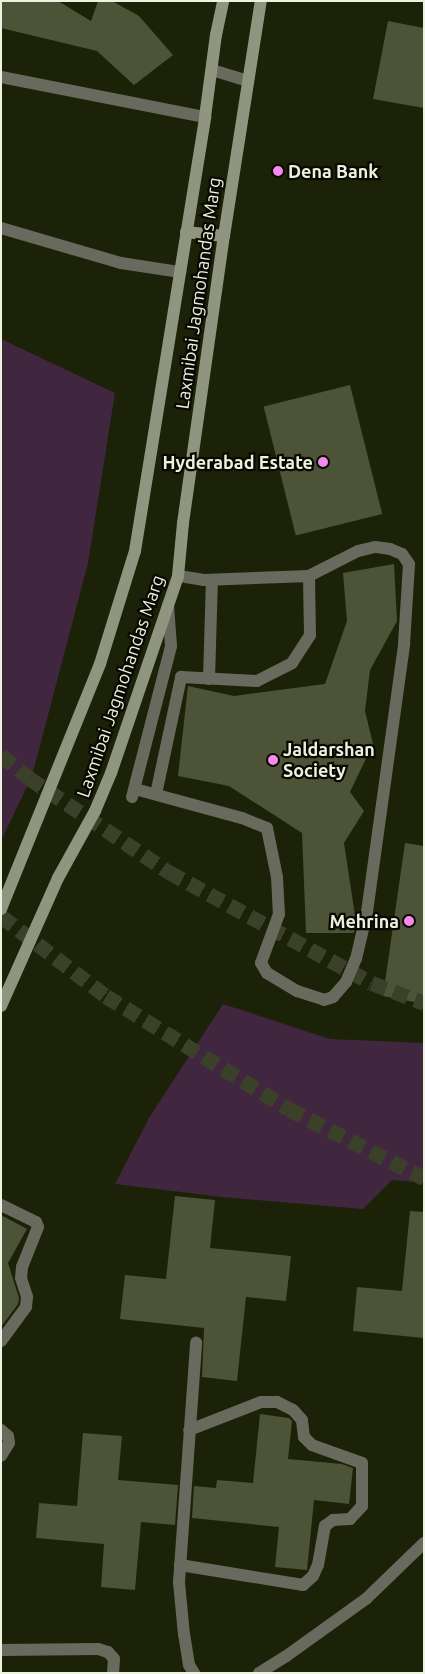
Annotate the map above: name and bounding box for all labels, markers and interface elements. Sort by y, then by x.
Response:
place label: Dena Bank [288,160,378,182]
marker: Dena Bank [272,165,284,177]
street label: Laxmibai Jagmohandas Marg [171,176,225,410]
place label: Hyderabad Estate [162,451,313,473]
marker: Hyderabad Estate [317,456,329,468]
street label: Laxmibai Jagmohandas Marg [72,572,168,800]
place label: Jaldarshan Society [283,739,375,782]
marker: Jaldarshan Society [267,754,279,766]
place label: Mehrina [329,910,399,932]
marker: Mehrina [403,915,415,927]

